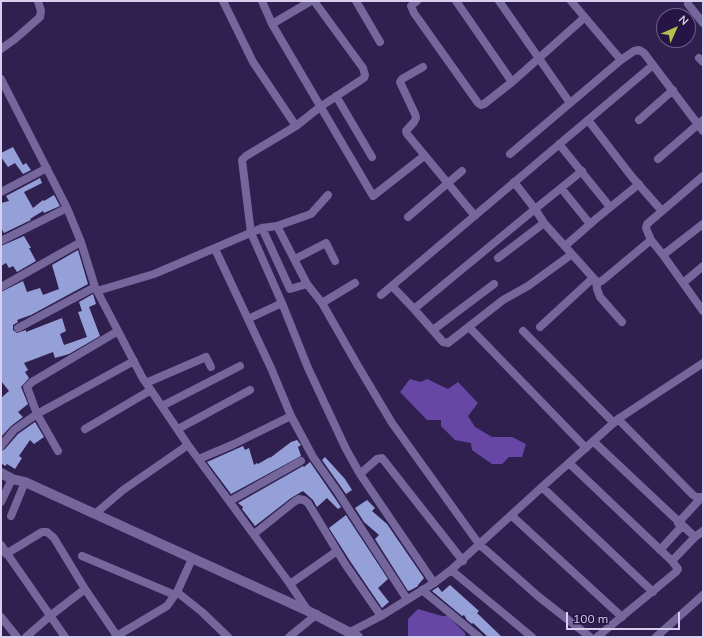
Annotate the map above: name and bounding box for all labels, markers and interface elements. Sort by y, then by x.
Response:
north arrow [656,8,696,48]
text: N [676,12,692,28]
scale bar [568,604,682,630]
text: 100 m [573,611,608,626]

